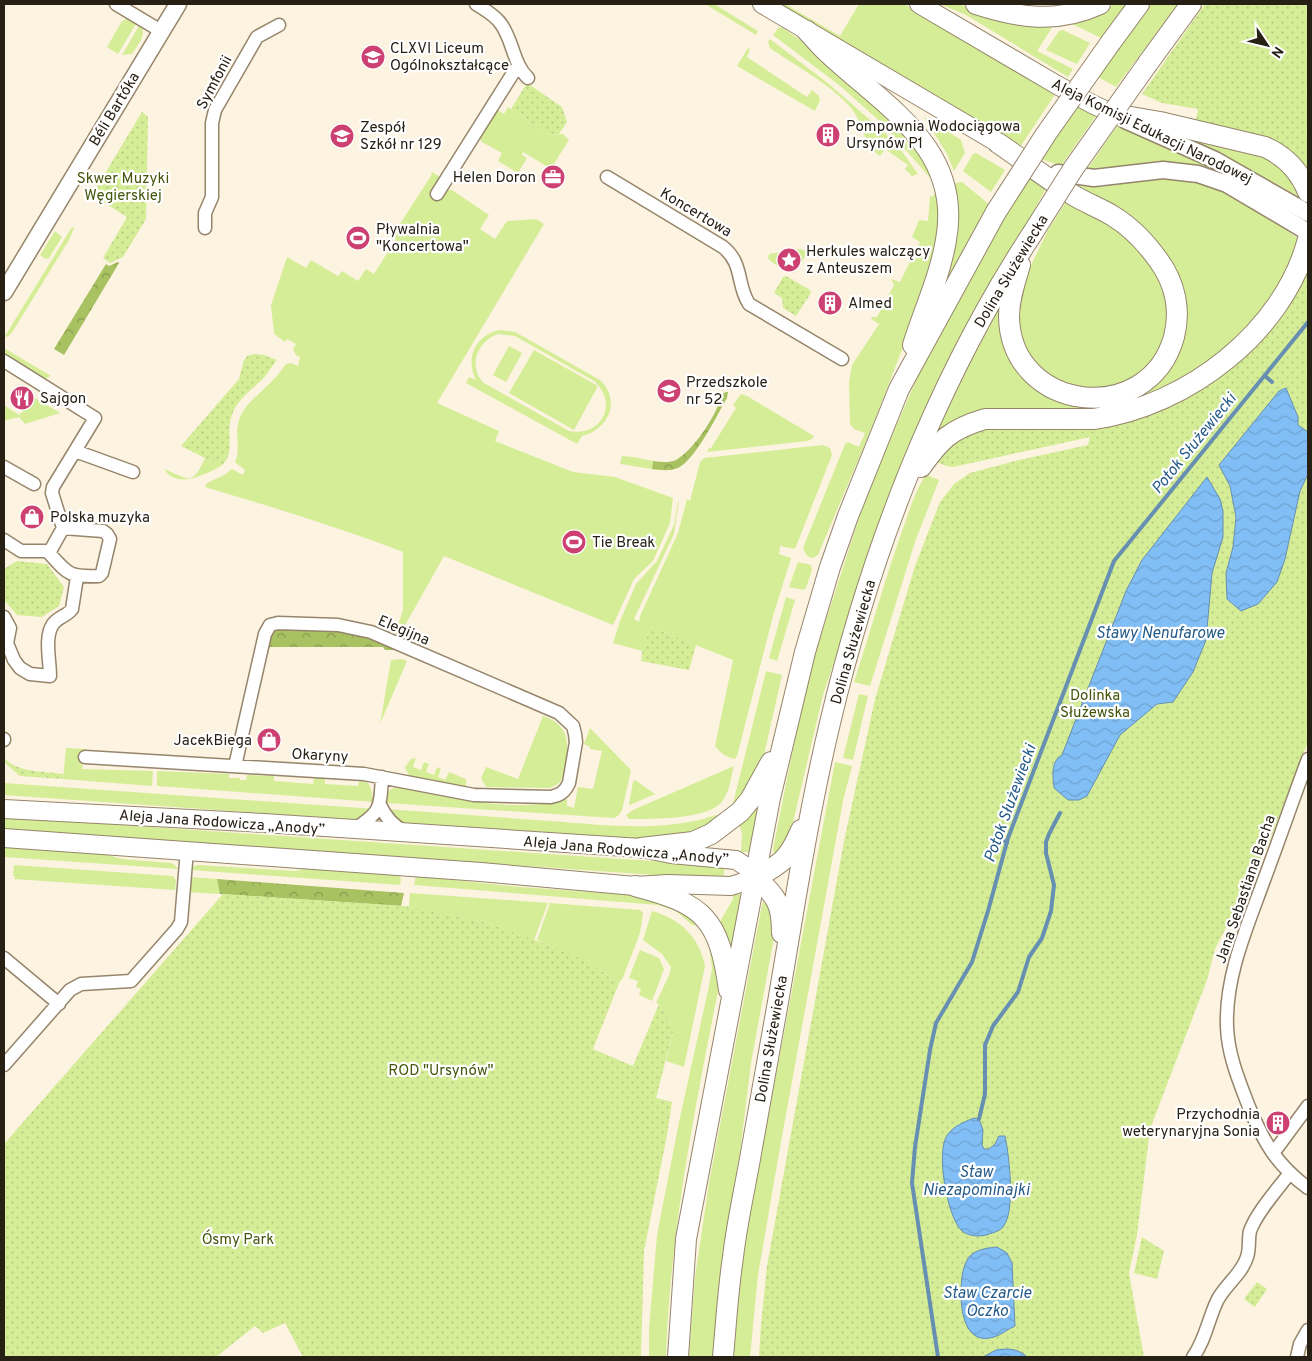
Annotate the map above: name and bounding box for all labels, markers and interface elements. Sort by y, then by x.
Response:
north arrow [1242,20,1292,70]
place label: CLXVI Liceum Ogólnokształcące [390,40,509,76]
text: N [1267,43,1286,61]
school or university icon: CLXVI Liceum Ogólnokształcące [360,44,386,70]
street label: Symfonii [193,52,237,113]
street label: Béli Bartóka [86,69,145,150]
street label: Aleja Komisji Edukacji Narodowej [1048,75,1255,189]
place label: Pompownia Wodociągowa Ursynów P1 [846,118,1020,154]
place label: Zespół Szkół nr 129 [360,119,442,155]
building icon: Pompownia Wodociągowa Ursynów P1 [815,122,841,148]
school or university icon: Zespół Szkół nr 129 [329,123,355,149]
office icon: Helen Doron [540,164,566,190]
place label: Helen Doron [453,169,536,188]
park label: Skwer Muzyki Węgierskiej [77,170,169,206]
street label: Koncertowa [656,184,735,242]
street label: Dolina Służewiecka [971,212,1054,332]
place label: Pływalnia "Koncertowa" [376,221,469,257]
sports icon: Pływalnia "Koncertowa" [345,225,371,251]
place label: Herkules walczący z Anteuszem [806,243,930,279]
place icon: Herkules walczący z Anteuszem [776,247,802,273]
building icon: Almed [817,290,843,316]
place label: Almed [848,295,892,314]
place label: Przedszkole nr 52 [686,374,768,410]
school or university icon: Przedszkole nr 52 [656,378,682,404]
restaurant icon: Sajgon [9,385,35,411]
water label: Potok Służewiecki [1148,389,1242,499]
place label: Sajgon [40,390,86,409]
shop icon: Polska muzyka [19,504,45,530]
place label: Polska muzyka [50,509,150,528]
sports icon: Tie Break [561,529,587,555]
place label: Tie Break [592,534,655,553]
street label: Dolina Służewiecka [828,578,881,707]
street label: Elegijna [375,612,432,651]
water label: Stawy Nenufarowe [1096,624,1225,644]
park label: Dolinka Służewska [1060,687,1130,723]
shop icon: JacekBiega [256,727,282,753]
place label: JacekBiega [174,732,252,751]
water label: Potok Służewiecki [980,741,1042,865]
street label: Okaryny [291,746,349,767]
street label: Aleja Jana Rodowicza „Anody” [118,807,325,840]
street label: Jana Sebastiana Bacha [1212,813,1281,966]
street label: Aleja Jana Rodowicza „Anody” [522,833,729,870]
street label: Dolina Służewiecka [752,974,793,1104]
park label: ROD "Ursynów" [388,1062,494,1081]
place label: Przychodnia weterynaryjna Sonia [1122,1106,1260,1142]
building icon: Przychodnia weterynaryjna Sonia [1265,1110,1291,1136]
water label: Staw Niezapominajki [923,1163,1030,1201]
park label: Ósmy Park [202,1229,274,1250]
water label: Staw Czarcie Oczko [943,1284,1032,1322]

